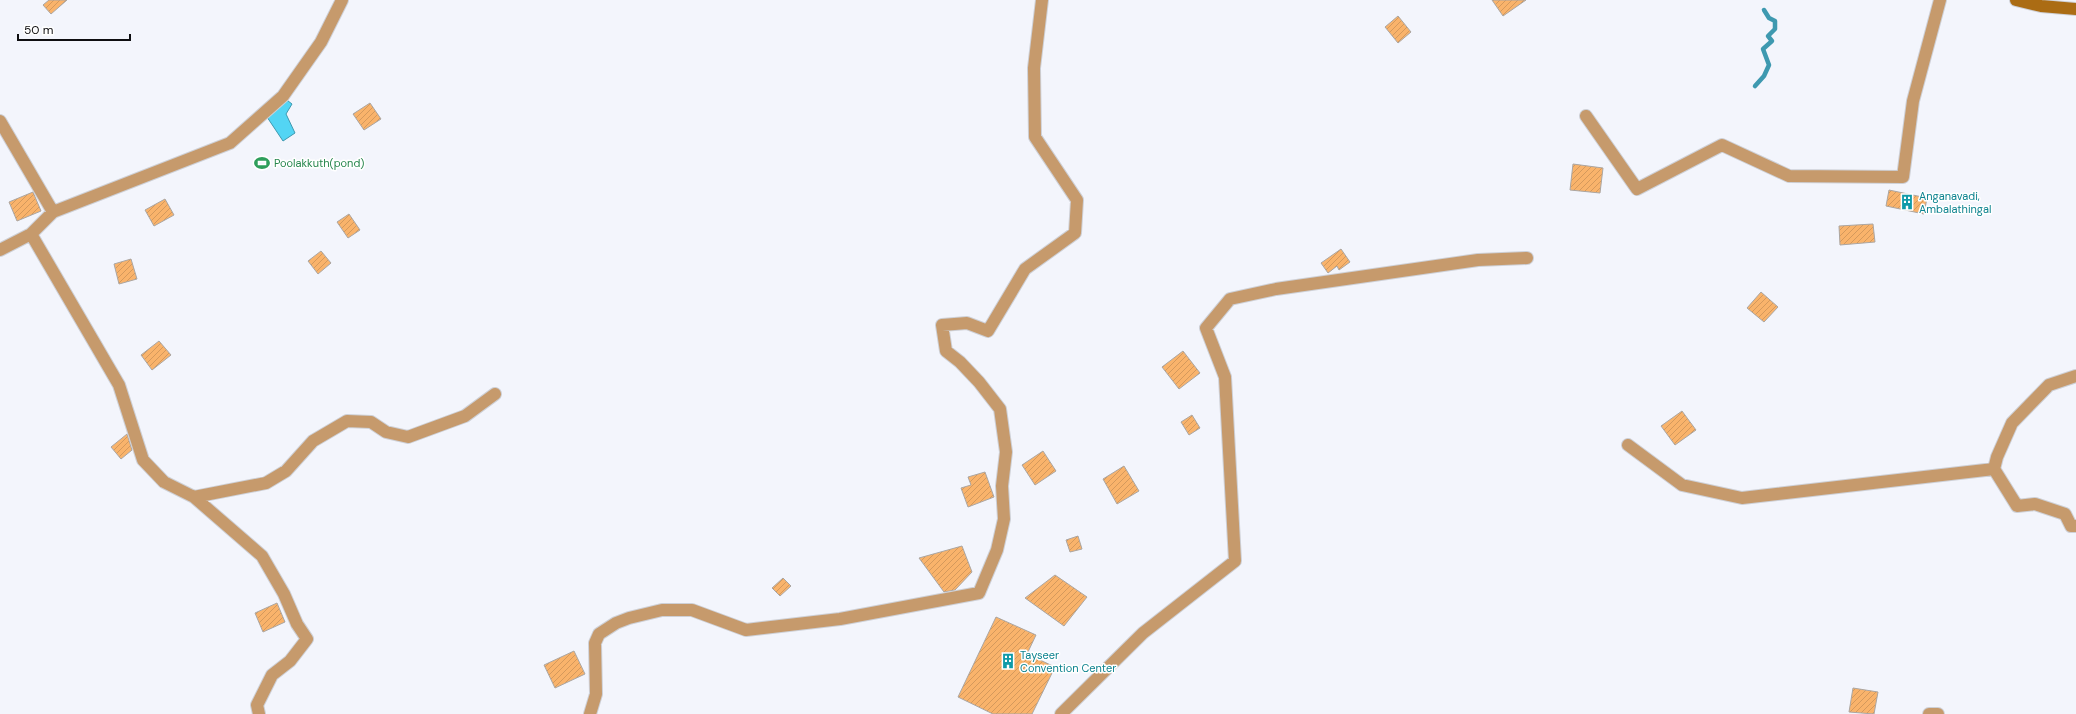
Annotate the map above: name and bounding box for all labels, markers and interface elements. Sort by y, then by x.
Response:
scale bar [18,16,130,42]
text: 50 m [24,22,53,38]
sports icon: Poolakkuth(pond) [253,154,271,172]
place label: Poolakkuth(pond) [274,156,364,170]
place label: Anganavadi, Ambalathingal [1919,189,1991,216]
building icon: Anganavadi, Ambalathingal [1898,193,1916,211]
place label: Tayseer Convention Center [1020,648,1116,675]
building icon: Tayseer Convention Center [999,652,1017,670]

